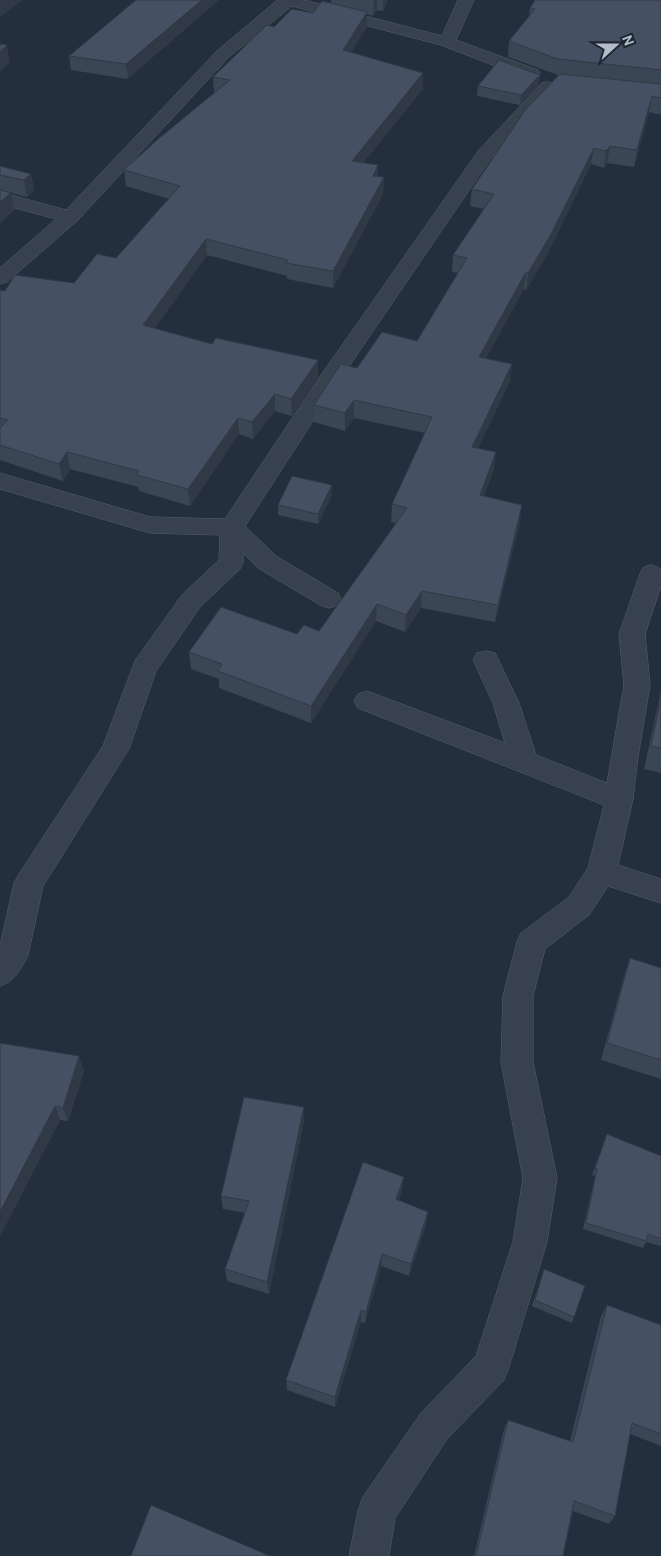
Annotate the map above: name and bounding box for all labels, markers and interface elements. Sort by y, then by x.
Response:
north arrow [591,20,641,70]
text: N [617,33,636,49]

